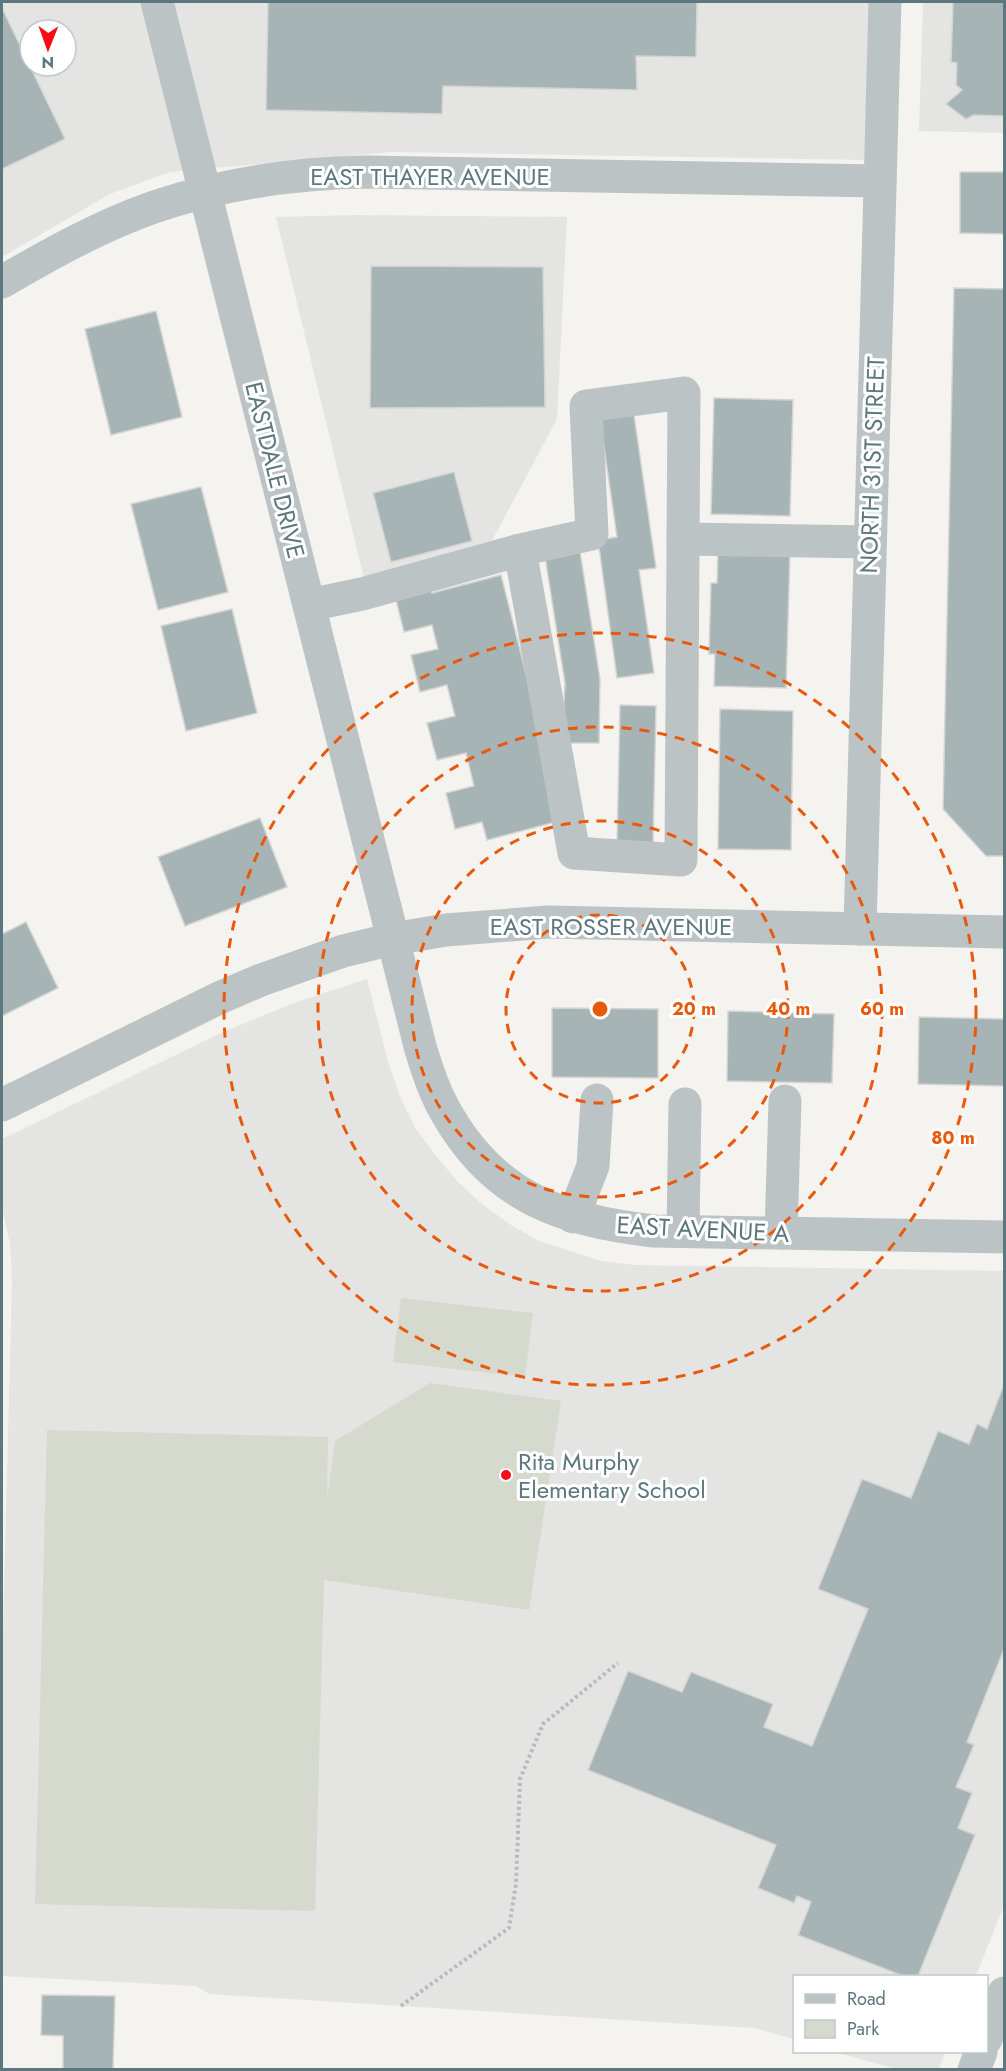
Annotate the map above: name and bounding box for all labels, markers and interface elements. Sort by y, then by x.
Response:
north arrow [18,18,78,78]
text: N [41,51,54,74]
street label: EAST THAYER AVENUE [310,159,550,194]
street label: NORTH 31ST STREET [851,356,893,574]
street label: EASTDALE DRIVE [236,378,314,562]
street label: EAST ROSSER AVENUE [490,909,732,944]
text: 20 m [672,996,716,1022]
text: 40 m [766,996,810,1022]
text: 60 m [860,996,904,1022]
centre of rings [590,999,610,1019]
text: 80 m [931,1125,975,1151]
street label: EAST AVENUE A [616,1207,790,1251]
place label: Rita Murphy Elementary School [518,1444,706,1507]
marker: Rita Murphy Elementary School [499,1468,513,1482]
legend [793,1975,988,2053]
text: Road [847,1986,886,2012]
text: Park [847,2016,879,2042]

